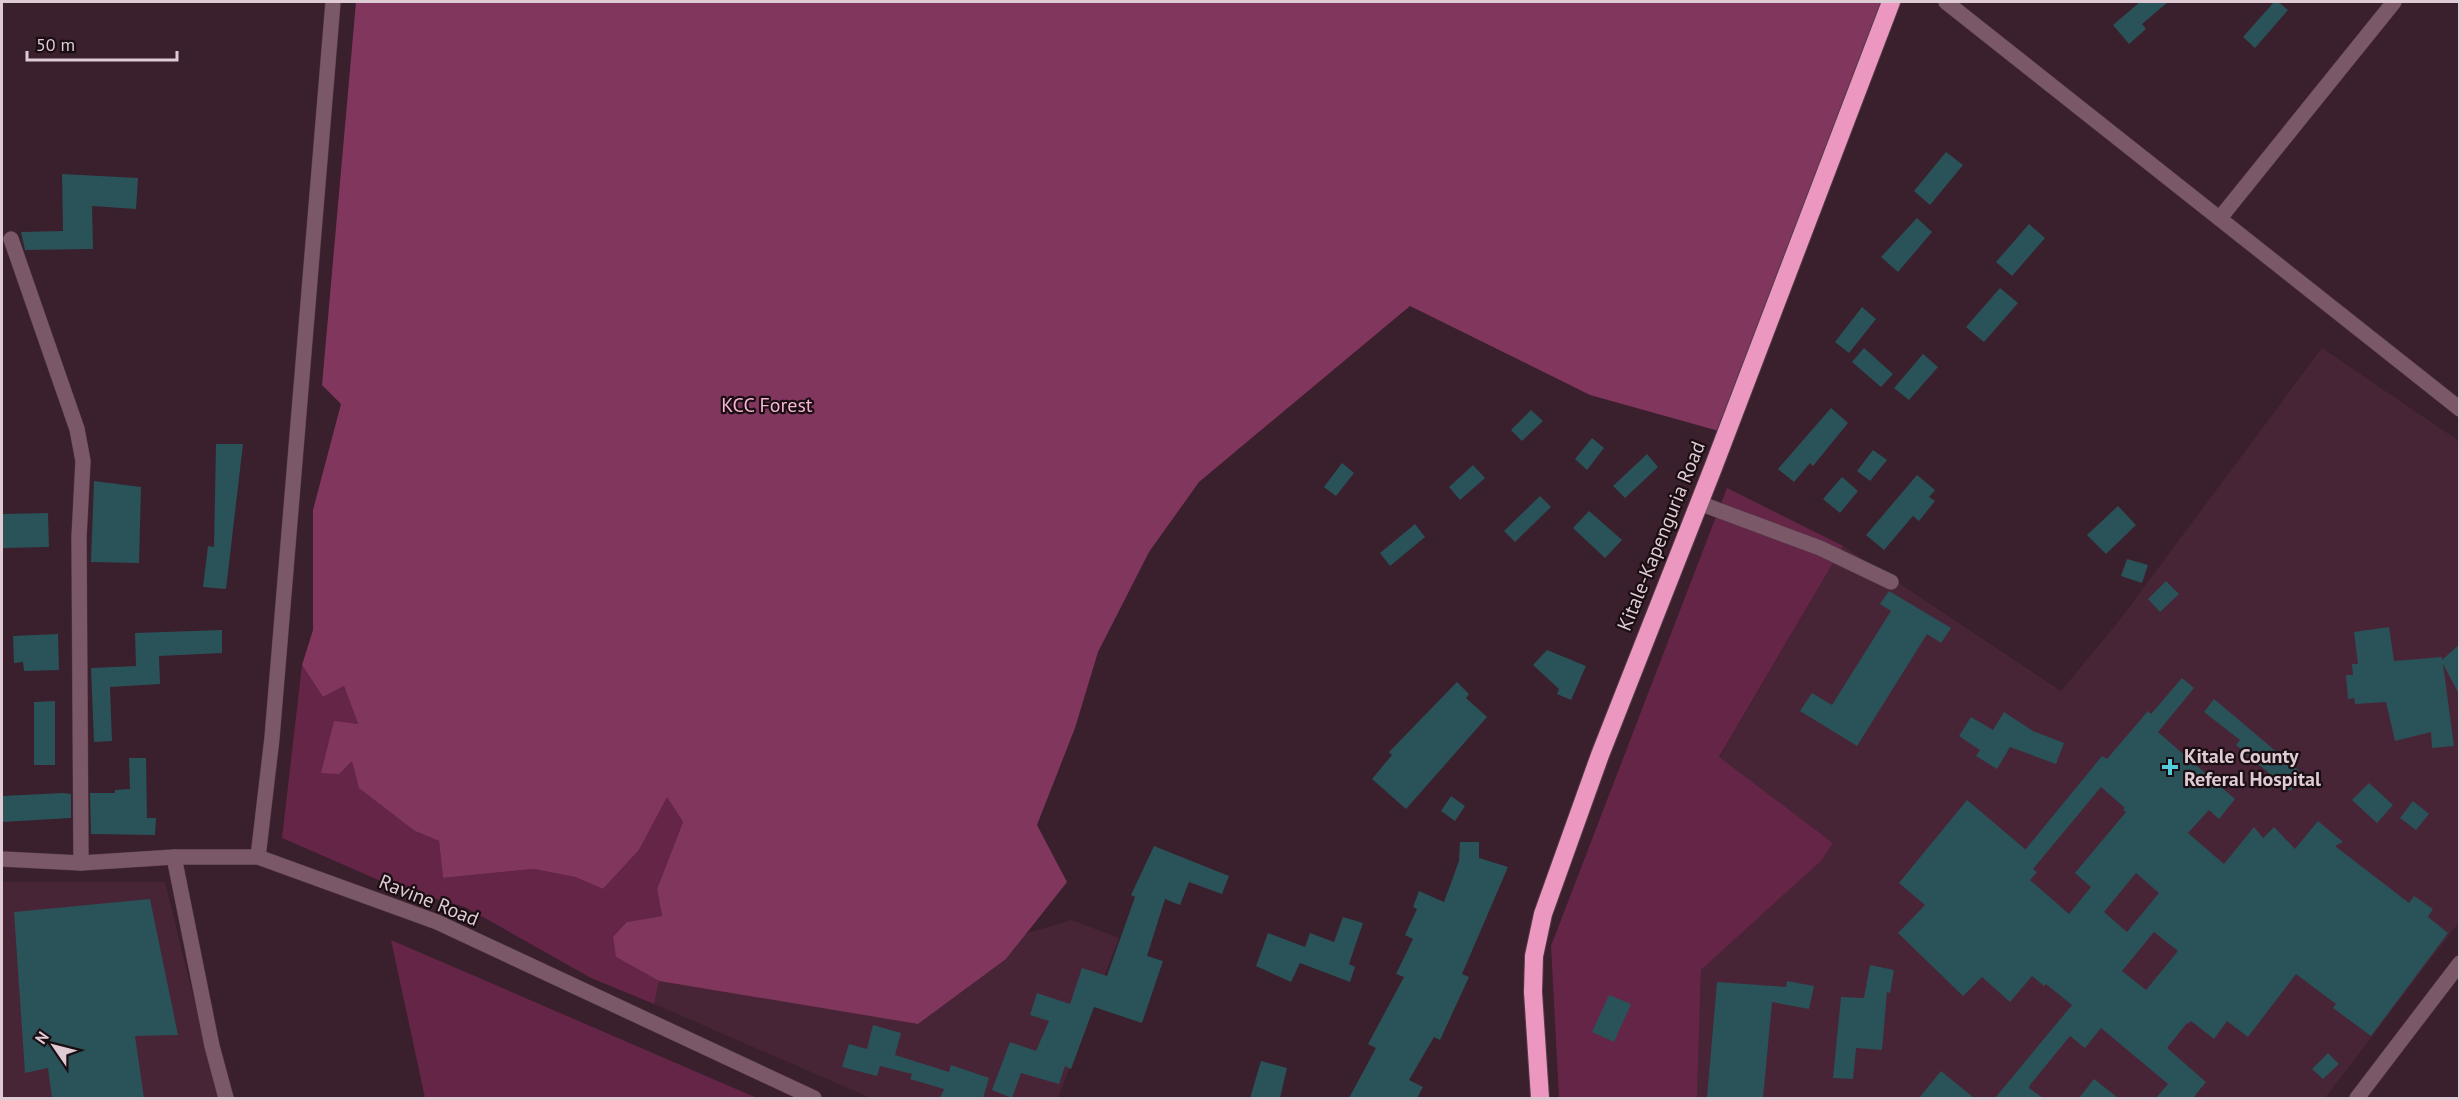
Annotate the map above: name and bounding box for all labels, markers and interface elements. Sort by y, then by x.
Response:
scale bar [27,24,177,62]
text: 50 m [36,33,75,56]
park label: KCC Forest [721,392,813,418]
street label: Kitale-Kapenguria Road [1611,437,1711,635]
place label: Kitale County Referal Hospital [2184,743,2321,792]
marker: Kitale County Referal Hospital [2161,758,2179,776]
street label: Ravine Road [375,868,483,932]
north arrow [24,1016,84,1076]
text: N [31,1027,53,1047]

